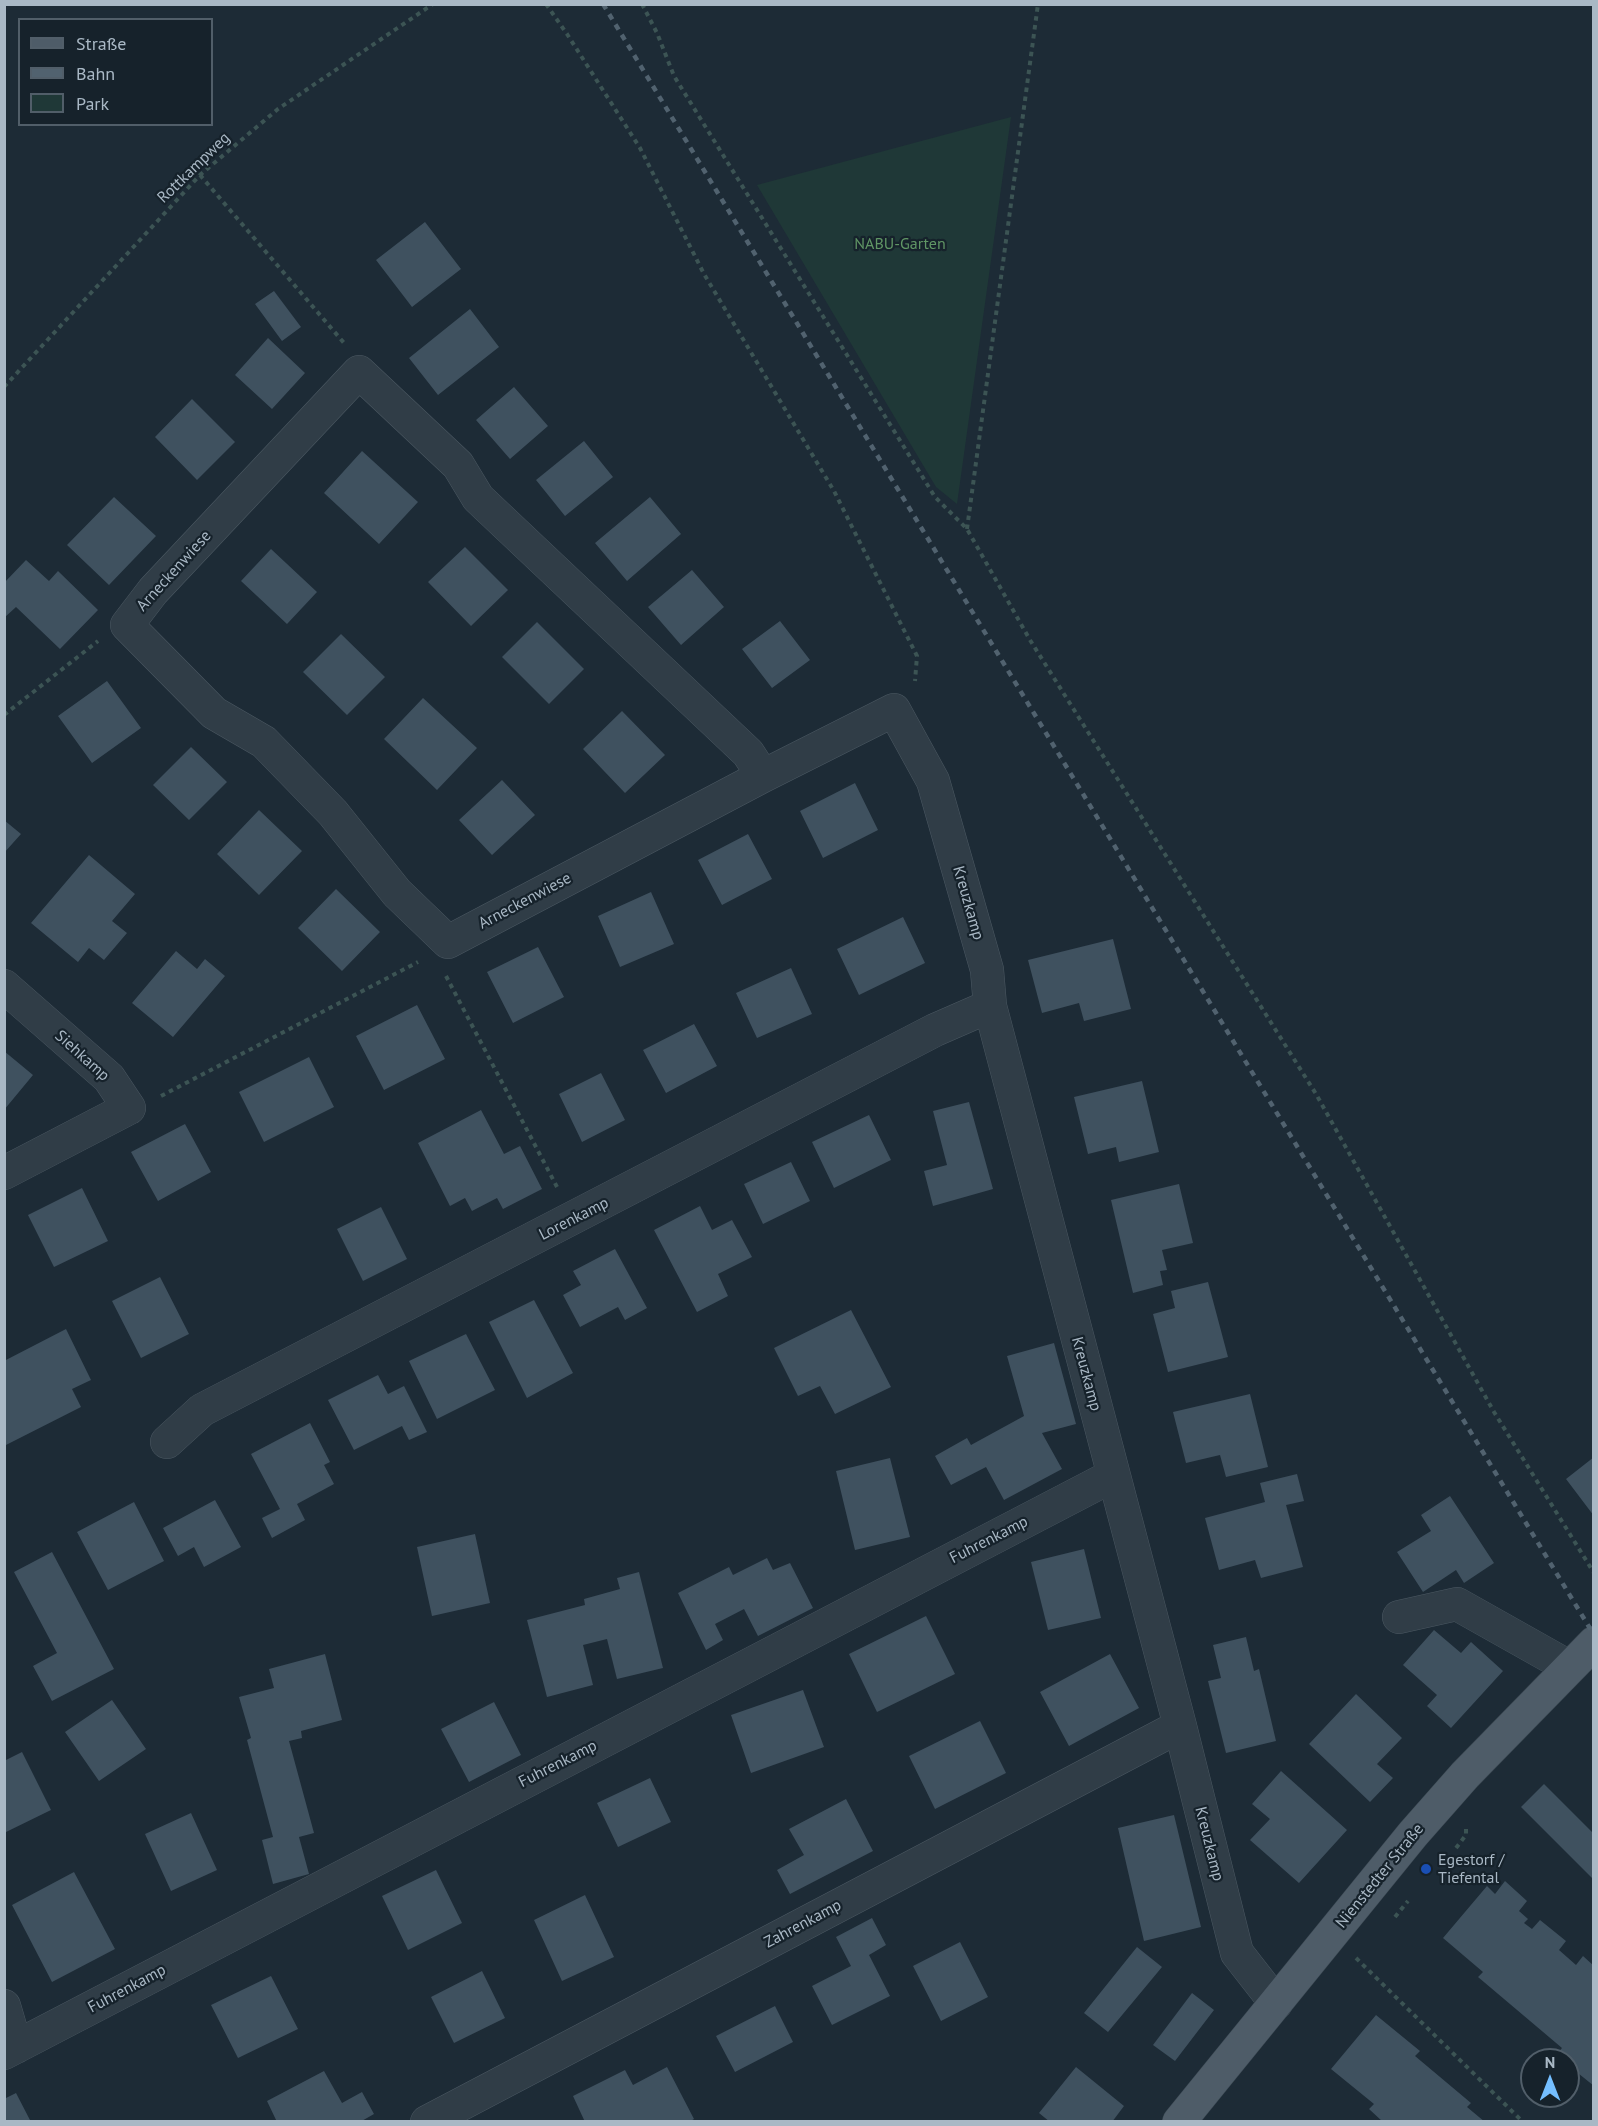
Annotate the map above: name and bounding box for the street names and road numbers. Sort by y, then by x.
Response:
street label: Rottkampweg [154,129,234,207]
street label: Arneckenwiese [133,527,215,615]
street label: Kreuzkamp [948,864,988,942]
street label: Arneckenwiese [475,869,575,933]
street label: Siehkamp [51,1026,113,1086]
street label: Lorenkamp [536,1193,612,1245]
street label: Kreuzkamp [1067,1335,1105,1413]
street label: Fuhrenkamp [947,1512,1031,1568]
street label: Fuhrenkamp [516,1736,600,1792]
street label: Kreuzkamp [1191,1805,1227,1883]
street label: Nienstedter Straße [1332,1820,1428,1932]
street label: Zahrenkamp [761,1896,845,1952]
street label: Fuhrenkamp [85,1961,169,2017]

